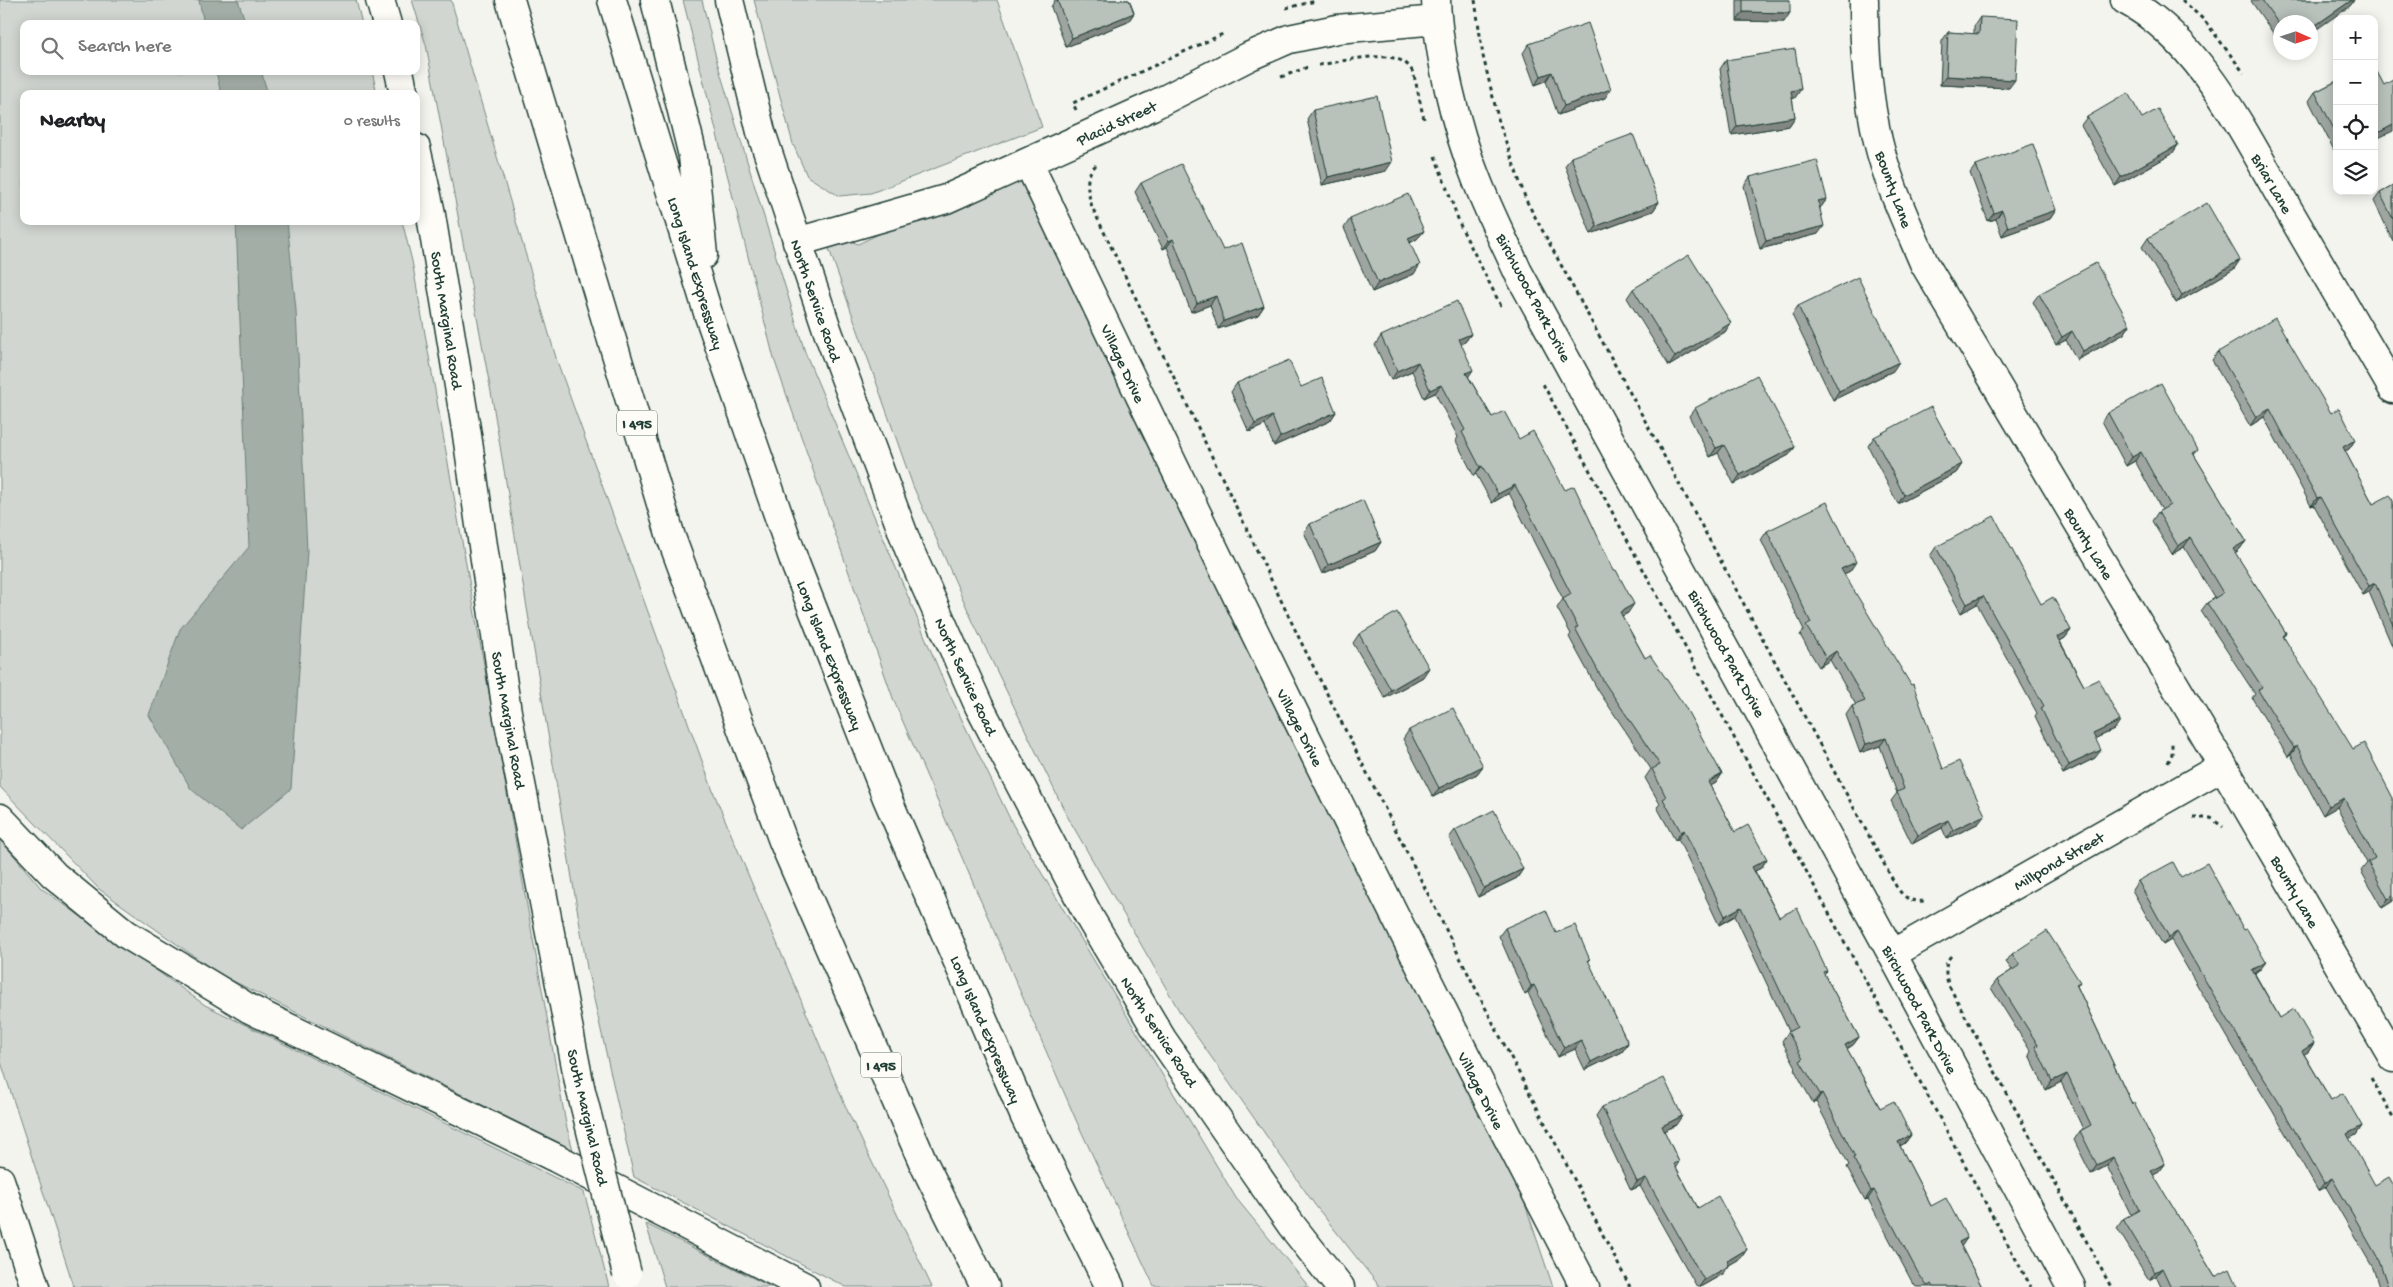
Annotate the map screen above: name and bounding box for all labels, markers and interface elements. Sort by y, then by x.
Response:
north arrow [2273,15,2318,60]
map controls [2333,15,2378,195]
button: + [2333,15,2378,60]
search box [20,20,420,75]
icon: search [38,34,66,62]
text: Search here [78,36,172,59]
button: − [2333,60,2378,105]
street label: Placid Street [1074,98,1162,152]
button: locate [2333,105,2378,150]
text: Nearby [40,110,105,135]
text: 0 results [344,113,400,132]
street label: Bounty Lane [1869,148,1915,232]
street label: Briar Lane [2245,150,2295,219]
button: layers [2333,150,2378,195]
street label: Long Island Expressway [661,195,726,353]
street label: Birchwood Park Drive [1490,230,1574,367]
street label: North Service Road [784,238,844,366]
street label: South Marginal Road [424,250,465,392]
street label: Village Drive [1094,321,1148,407]
road number: I 495 [617,410,657,436]
street label: Bounty Lane [2058,505,2116,585]
street label: Long Island Expressway [790,579,865,734]
street label: Birchwood Park Drive [1682,587,1768,722]
street label: North Service Road [928,616,1000,741]
street label: South Marginal Road [485,650,528,792]
street label: Village Drive [1270,686,1326,771]
street label: Millpond Street [2011,829,2110,897]
street label: Bounty Lane [2264,852,2322,933]
street label: Birchwood Park Drive [1876,942,1960,1079]
street label: Long Island Expressway [944,954,1024,1107]
street label: North Service Road [1114,974,1201,1093]
street label: South Marginal Road [561,1048,611,1189]
street label: Village Drive [1451,1049,1507,1134]
road number: I 495 [861,1052,901,1078]

